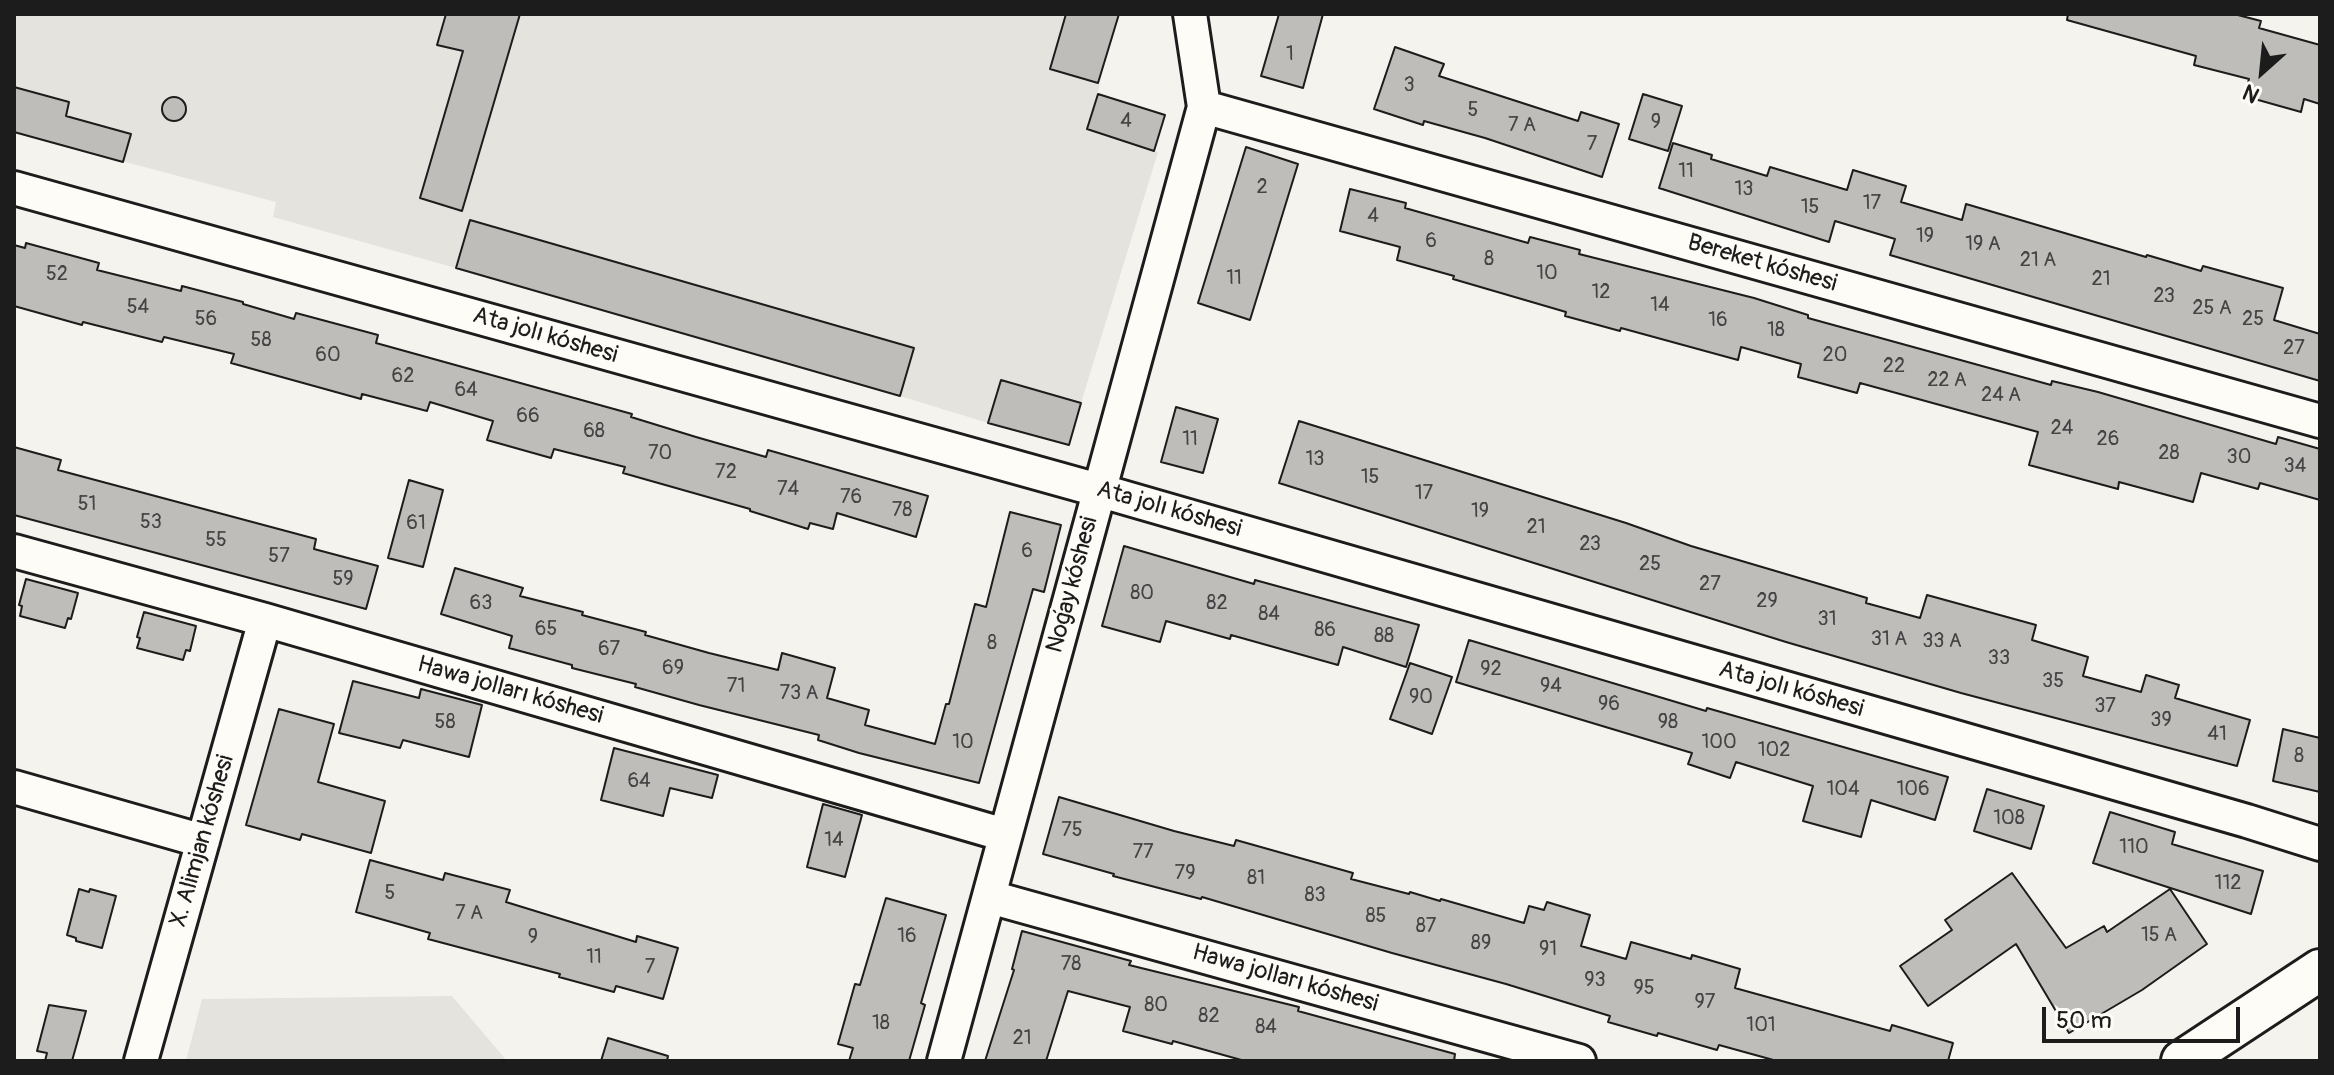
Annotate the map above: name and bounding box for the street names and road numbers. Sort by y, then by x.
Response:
street label: Bereket kóshesi [1684,229,1840,299]
street label: Ata jolı kóshesi [469,302,621,370]
street label: Ata jolı kóshesi [1093,476,1245,544]
street label: Noǵay kóshesi [1041,514,1105,656]
street label: Hawa jolları kóshesi [414,651,606,731]
street label: Ata jolı kóshesi [1715,656,1867,724]
street label: X. Alimjan kóshesi [165,752,241,930]
street label: Hawa jolları kóshesi [1189,939,1381,1019]

